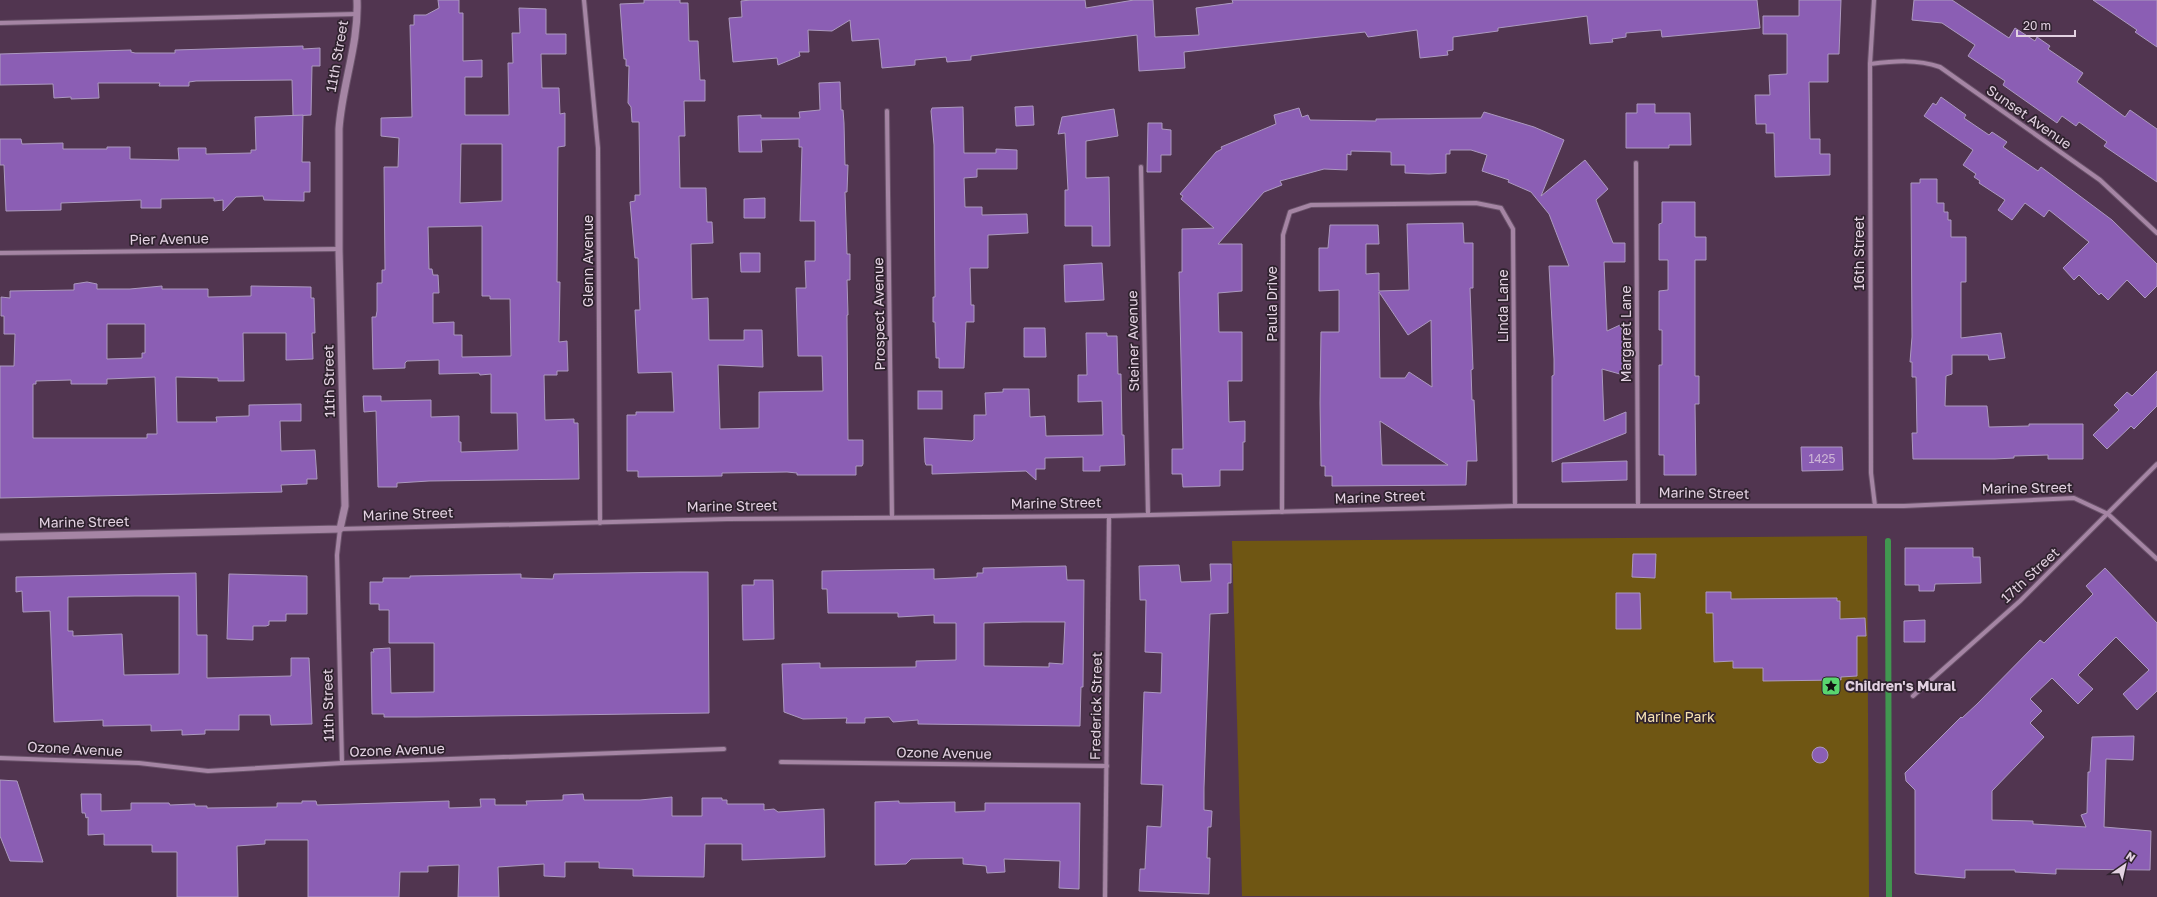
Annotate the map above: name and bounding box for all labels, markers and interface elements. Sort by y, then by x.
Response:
scale bar [2017,12,2075,38]
text: 20 m [2023,18,2051,33]
street label: 11th Street [322,19,351,93]
street label: Sunset Avenue [1983,81,2075,152]
street label: Glenn Avenue [579,215,596,307]
street label: 16th Street [1850,216,1867,290]
street label: Pier Avenue [129,229,209,248]
street label: Prospect Avenue [869,257,888,371]
street label: Paula Drive [1263,266,1280,342]
street label: Linda Lane [1494,269,1511,343]
street label: Margaret Lane [1617,285,1634,383]
street label: Steiner Avenue [1123,290,1142,392]
street label: 11th Street [319,344,338,418]
house number: 1425 [1808,451,1836,466]
street label: Marine Street [1981,478,2073,497]
street label: Marine Street [1658,483,1750,502]
street label: Marine Street [1334,486,1426,507]
street label: Marine Street [1010,493,1102,512]
street label: Marine Street [686,496,778,515]
street label: Marine Street [362,503,454,524]
street label: Marine Street [38,512,130,531]
street label: 17th Street [1997,543,2062,606]
street label: Frederick Street [1086,652,1105,760]
street label: 11th Street [318,668,337,742]
place icon: Children's Mural [1820,675,1842,697]
place label: Children's Mural [1845,677,1956,694]
park label: Marine Park [1635,708,1715,725]
street label: Ozone Avenue [27,738,123,759]
street label: Ozone Avenue [349,739,445,760]
street label: Ozone Avenue [896,743,992,762]
north arrow [2105,845,2145,885]
text: N [2124,849,2138,864]

